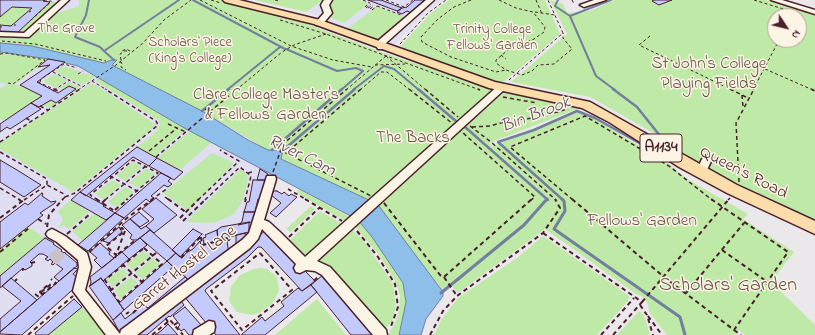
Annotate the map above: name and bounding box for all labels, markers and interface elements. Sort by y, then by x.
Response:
north arrow [767,8,807,48]
park label: The Grove [38,22,94,38]
park label: Trinity College Fellows' Garden [447,23,537,56]
text: N [787,27,805,42]
park label: Scholars' Piece (King's College) [148,36,232,68]
park label: St John's College Playing Fields [652,55,766,95]
park label: Clare College Master's & Fellows' Garden [193,86,339,126]
water label: Bin Brook [498,93,574,139]
park label: The Backs [376,129,450,149]
water label: River Cam [264,131,338,183]
road number: A1134 [640,134,682,162]
street label: Queen's Road [696,143,790,205]
park label: Fellows' Garden [587,212,697,232]
street label: Garret Hostel Lane [129,222,241,316]
park label: Scholars' Garden [659,275,797,299]

